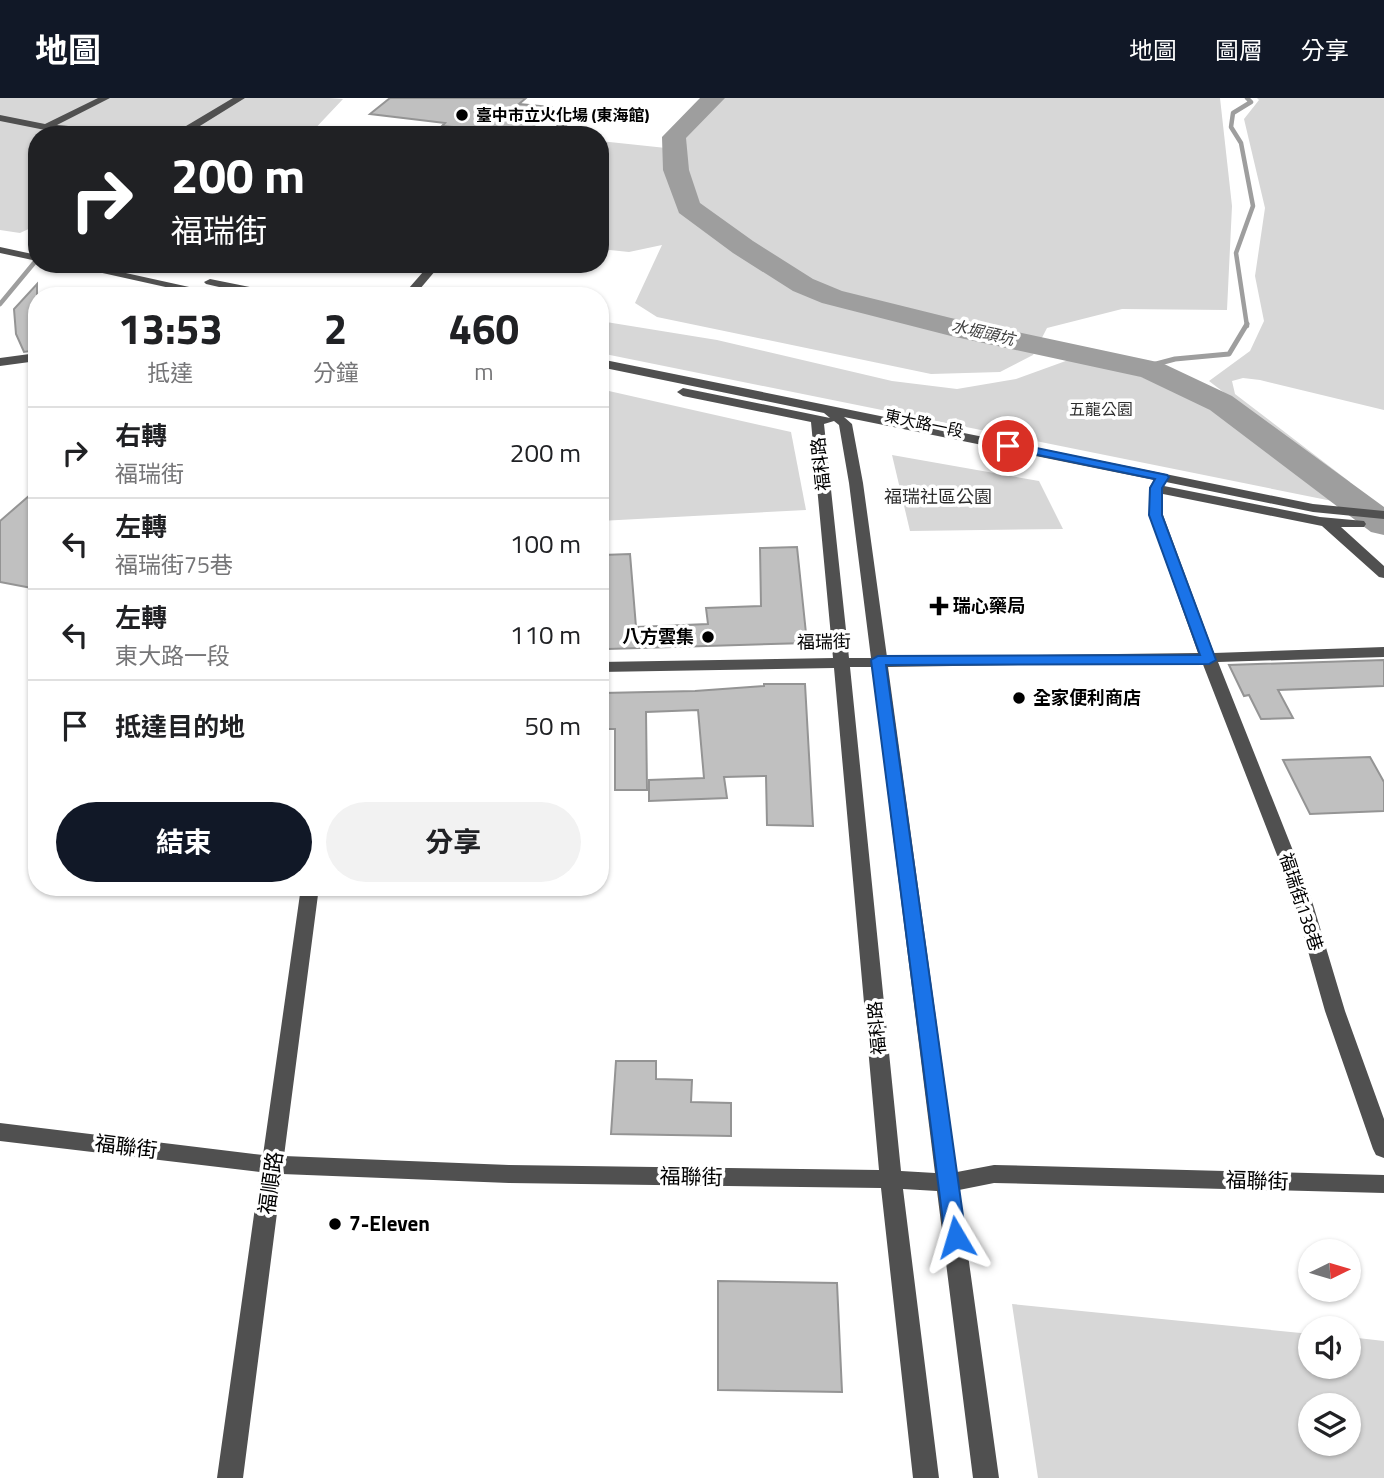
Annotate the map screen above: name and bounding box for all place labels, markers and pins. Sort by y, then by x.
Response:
place label: 臺中市立火化場 (東海館) [476,103,649,127]
marker: 臺中市立火化場 (東海館) [454,107,470,123]
pin [978,416,1038,476]
place label: 瑞心藥局 [953,592,1025,619]
marker: 瑞心藥局 [931,598,947,614]
place label: 八方雲集 [622,623,694,650]
marker: 八方雲集 [700,629,716,645]
place label: 全家便利商店 [1033,684,1141,711]
marker: 全家便利商店 [1011,690,1027,706]
place label: 7-Eleven [349,1207,430,1239]
marker: 7-Eleven [327,1216,343,1232]

